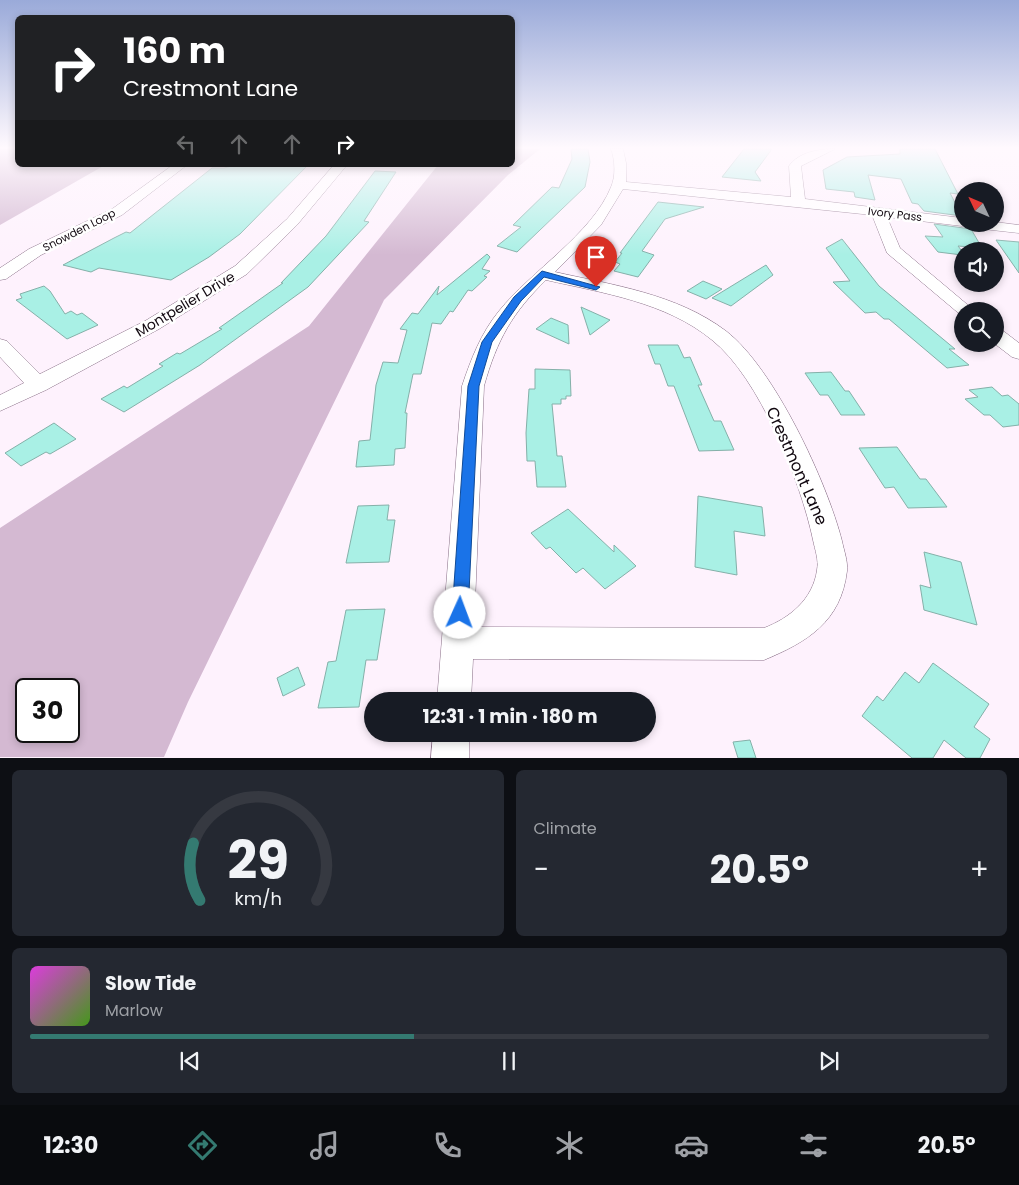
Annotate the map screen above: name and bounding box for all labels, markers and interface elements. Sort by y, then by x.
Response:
text: 160 m [123,26,226,75]
icon: right [40,35,105,100]
text: Crestmont Lane [123,73,298,104]
icon: left [172,130,200,158]
icon: ahead [225,130,253,158]
icon: ahead [278,130,306,158]
icon: right [331,130,359,158]
north arrow [954,182,1004,232]
map controls [954,182,1004,352]
street label: Ivory Pass [867,203,923,225]
street label: Snowden Loop [40,205,118,255]
pin [575,236,617,287]
button: sound [954,242,1004,292]
icon: arrive [582,243,610,271]
street label: Montpelier Drive [131,266,239,342]
button: search [954,302,1004,352]
street label: Crestmont Lane [761,403,833,529]
position arrow [433,586,485,638]
speed limit sign: 30 [15,678,80,743]
text: 12:31 · 1 min · 180 m [422,703,598,730]
text: Climate [534,817,597,840]
text: 29 [227,824,289,897]
text: 20.5° [710,843,809,896]
text: − [534,850,549,889]
text: + [970,850,989,889]
text: km/h [234,886,282,911]
text: Slow Tide [105,970,196,997]
text: Marlow [105,999,163,1022]
icon: previous [176,1047,204,1075]
icon: pause [495,1047,523,1075]
icon: next [815,1047,843,1075]
icon: directions [185,1128,220,1163]
icon: music [307,1128,342,1163]
icon: phone [430,1128,465,1163]
icon: climate [552,1128,587,1163]
icon: car [674,1128,709,1163]
icon: filters [796,1128,831,1163]
text: 12:30 [44,1130,98,1161]
text: 20.5° [918,1130,975,1161]

